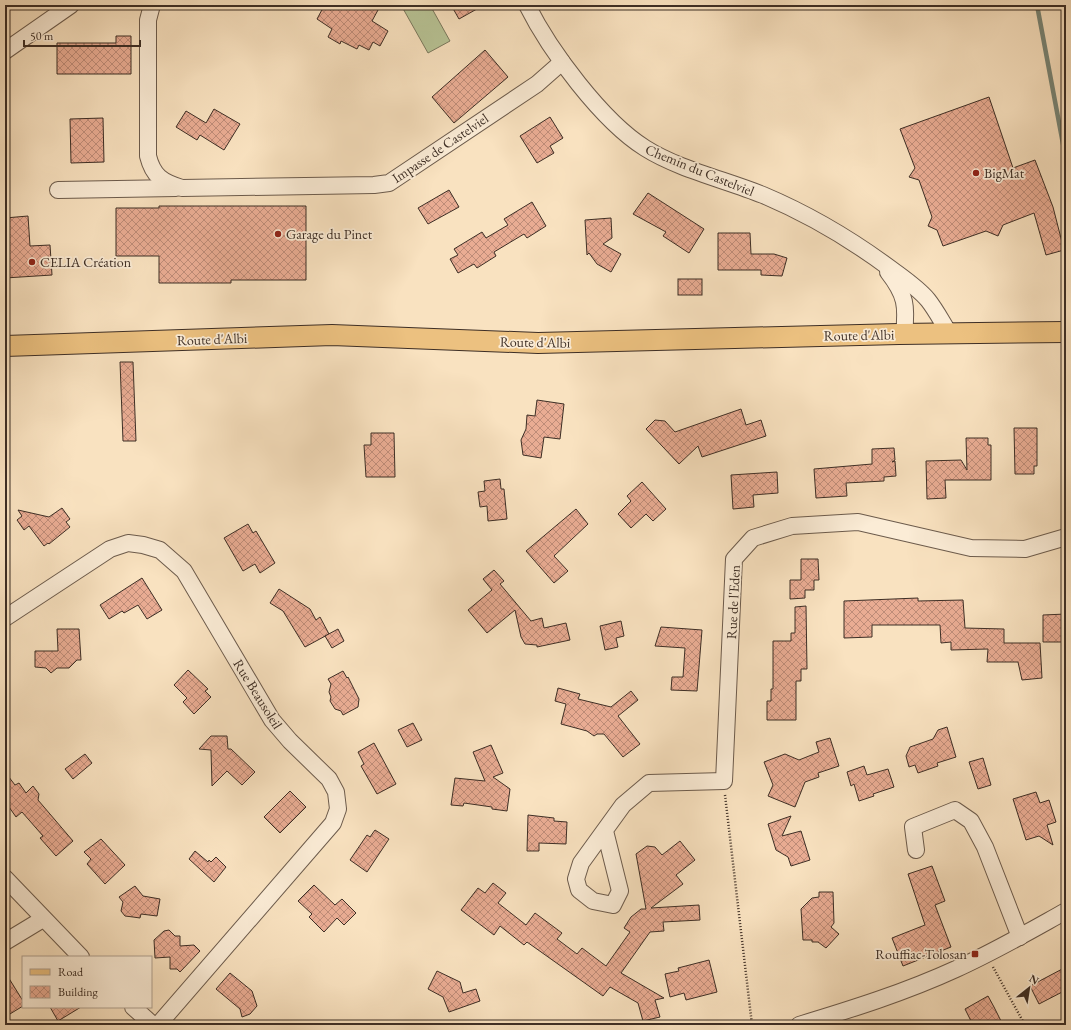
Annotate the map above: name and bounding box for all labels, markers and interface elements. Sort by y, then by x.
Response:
scale bar [24,22,140,48]
text: 50 m [30,28,54,44]
street label: Impasse de Castelviel [388,109,492,187]
street label: Chemin du Castelviel [643,140,758,200]
place label: BigMat [984,164,1025,182]
marker: BigMat [971,168,981,178]
place label: Garage du Pinet [286,225,373,243]
marker: Garage du Pinet [273,229,283,239]
place label: CELIA Création [40,253,132,271]
marker: CELIA Création [27,257,37,267]
street label: Route d'Albi [824,325,895,345]
street label: Route d'Albi [176,329,248,349]
street label: Route d'Albi [500,332,571,352]
street label: Rue de l'Eden [722,564,744,640]
street label: Rue Beausoleil [229,656,287,733]
place label: Rouffiac-Tolosan [875,945,968,963]
marker: Rouffiac-Tolosan [970,949,980,959]
legend [22,956,152,1008]
text: Road [58,964,84,980]
north arrow [1009,968,1049,1008]
text: N [1027,971,1041,988]
text: Building [58,984,99,1000]

